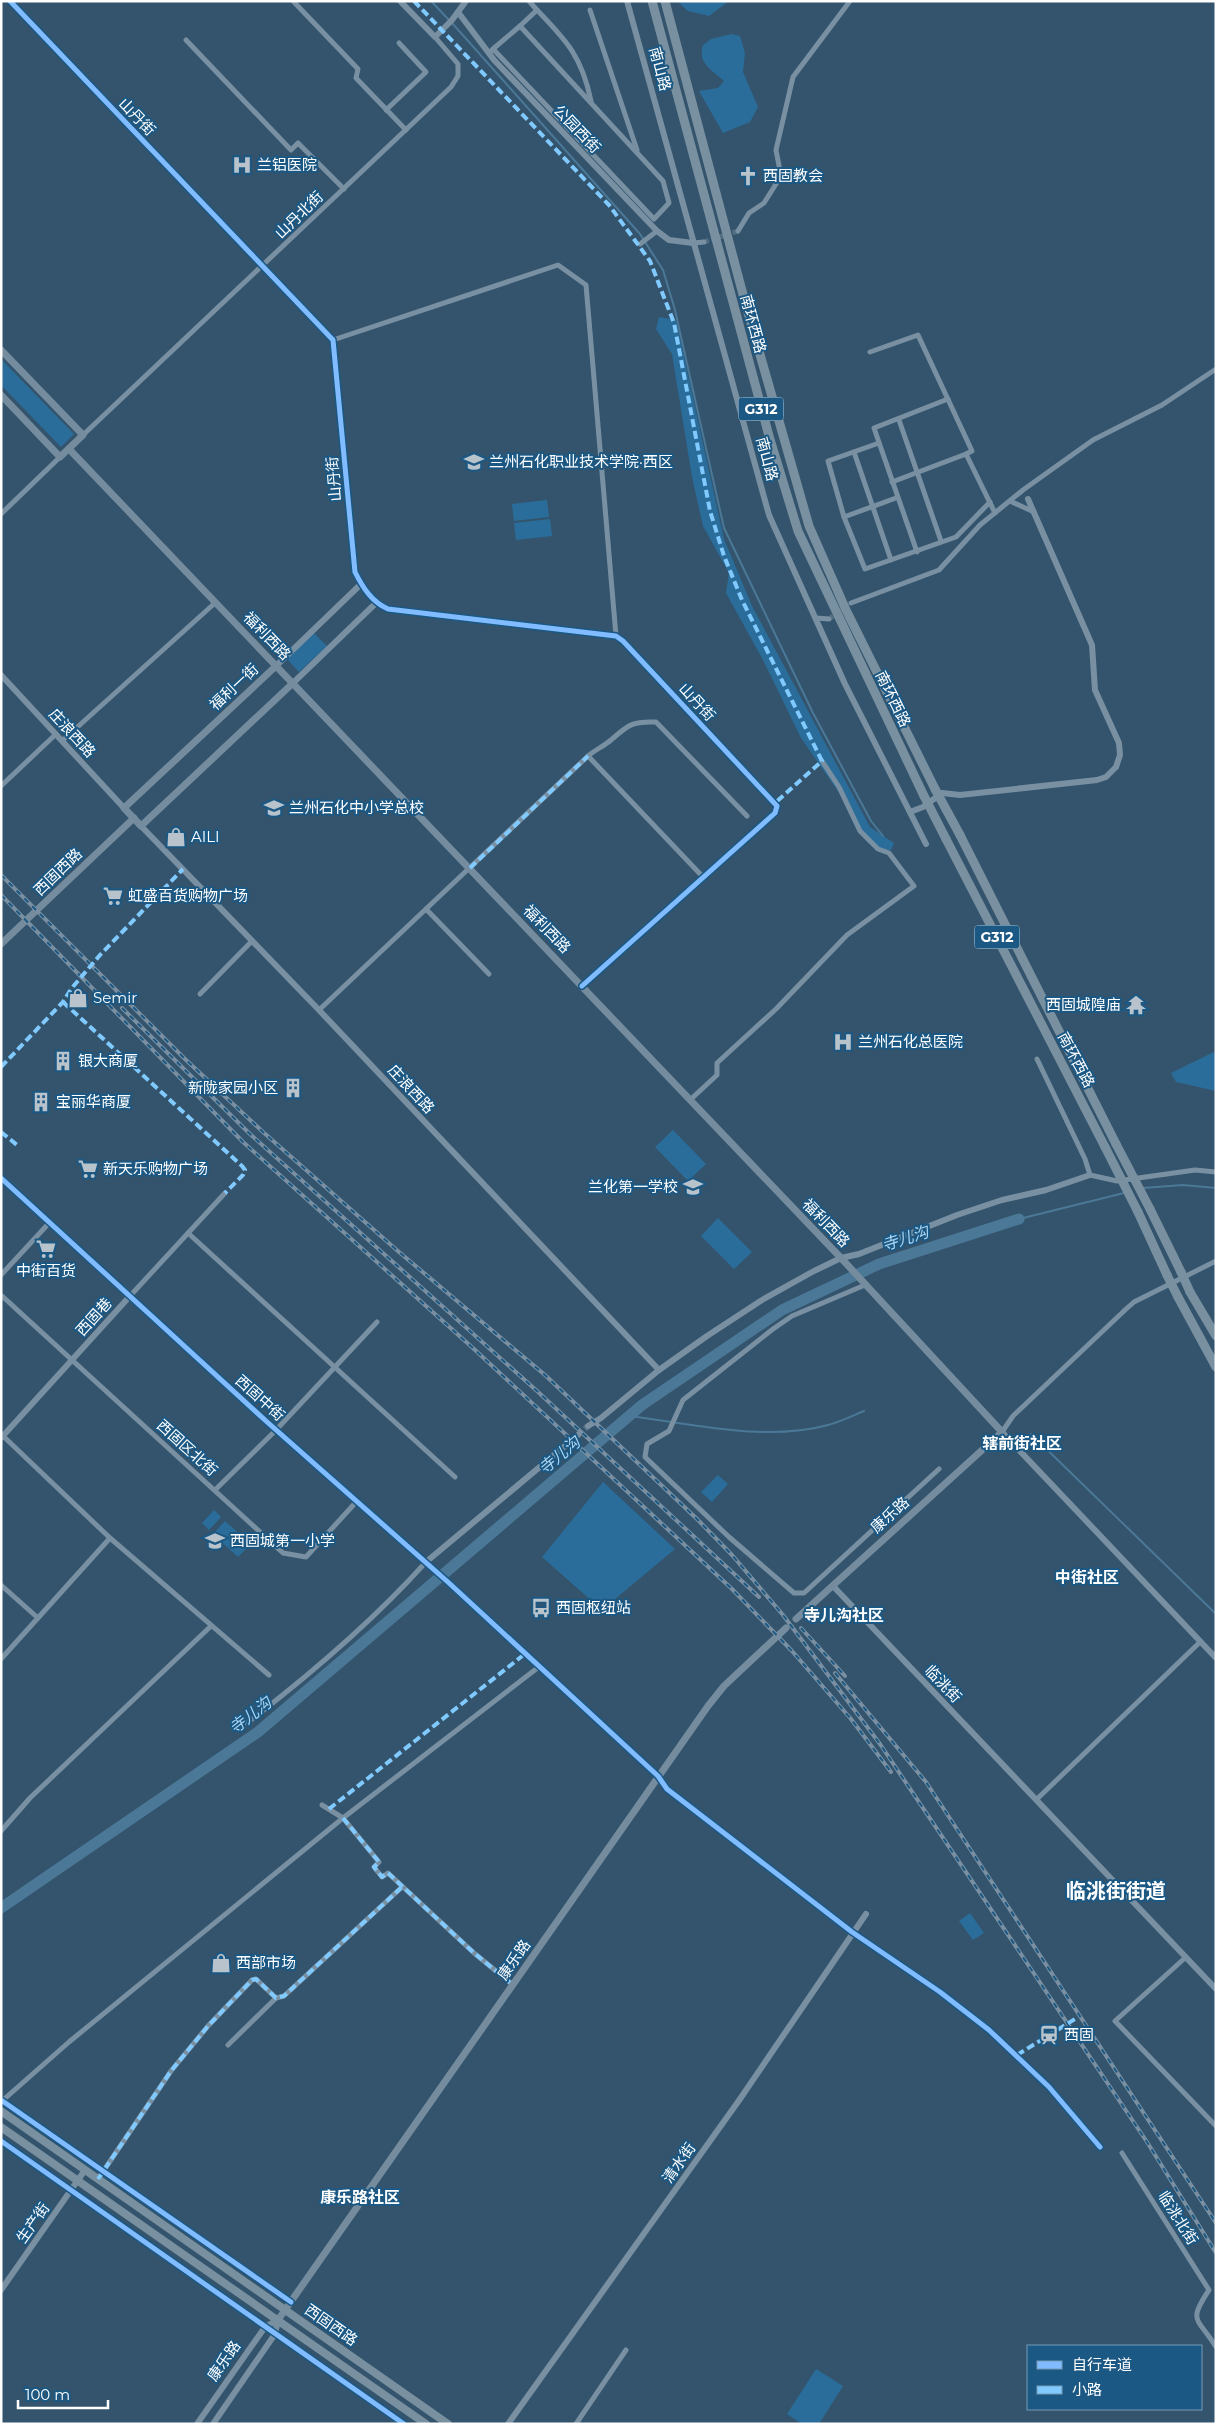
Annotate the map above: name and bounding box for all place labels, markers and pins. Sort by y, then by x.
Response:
hospital icon: 兰铝医院 [231,154,253,176]
place label: 兰铝医院 [257,155,317,174]
church icon: 西固教会 [737,165,759,187]
place label: 西固教会 [763,166,823,185]
school or university icon: 兰州石化职业技术学院·西区 [463,451,485,473]
place label: 兰州石化职业技术学院·西区 [489,452,673,471]
school or university icon: 兰州石化中小学总校 [263,797,285,819]
place label: 兰州石化中小学总校 [289,798,424,817]
shop icon: AILI [165,826,187,848]
place label: AILI [191,827,220,846]
supermarket icon: 虹盛百货购物广场 [102,885,124,907]
place label: 虹盛百货购物广场 [128,886,248,905]
shop icon: Semir [67,987,89,1009]
place label: Semir [93,988,137,1007]
temple icon: 西固城隍庙 [1125,994,1147,1016]
place label: 西固城隍庙 [1046,995,1121,1014]
hospital icon: 兰州石化总医院 [832,1031,854,1053]
place label: 兰州石化总医院 [858,1032,963,1051]
building icon: 银大商厦 [52,1050,74,1072]
place label: 银大商厦 [78,1051,138,1070]
building icon: 新陇家园小区 [282,1077,304,1099]
place label: 新陇家园小区 [188,1078,278,1097]
building icon: 宝丽华商厦 [30,1091,52,1113]
place label: 宝丽华商厦 [56,1092,131,1111]
supermarket icon: 新天乐购物广场 [77,1158,99,1180]
place label: 新天乐购物广场 [103,1159,208,1178]
school or university icon: 兰化第一学校 [682,1176,704,1198]
place label: 兰化第一学校 [588,1177,678,1196]
supermarket icon: 中街百货 [35,1238,57,1260]
place label: 中街百货 [16,1261,76,1280]
school or university icon: 西固城第一小学 [204,1530,226,1552]
place label: 西固城第一小学 [230,1531,335,1550]
bus stop icon: 西固枢纽站 [530,1597,552,1619]
place label: 西固枢纽站 [556,1598,631,1617]
shop icon: 西部市场 [210,1952,232,1974]
place label: 西部市场 [236,1953,296,1972]
station icon: 西固 [1038,2024,1060,2046]
place label: 西固 [1064,2025,1094,2044]

